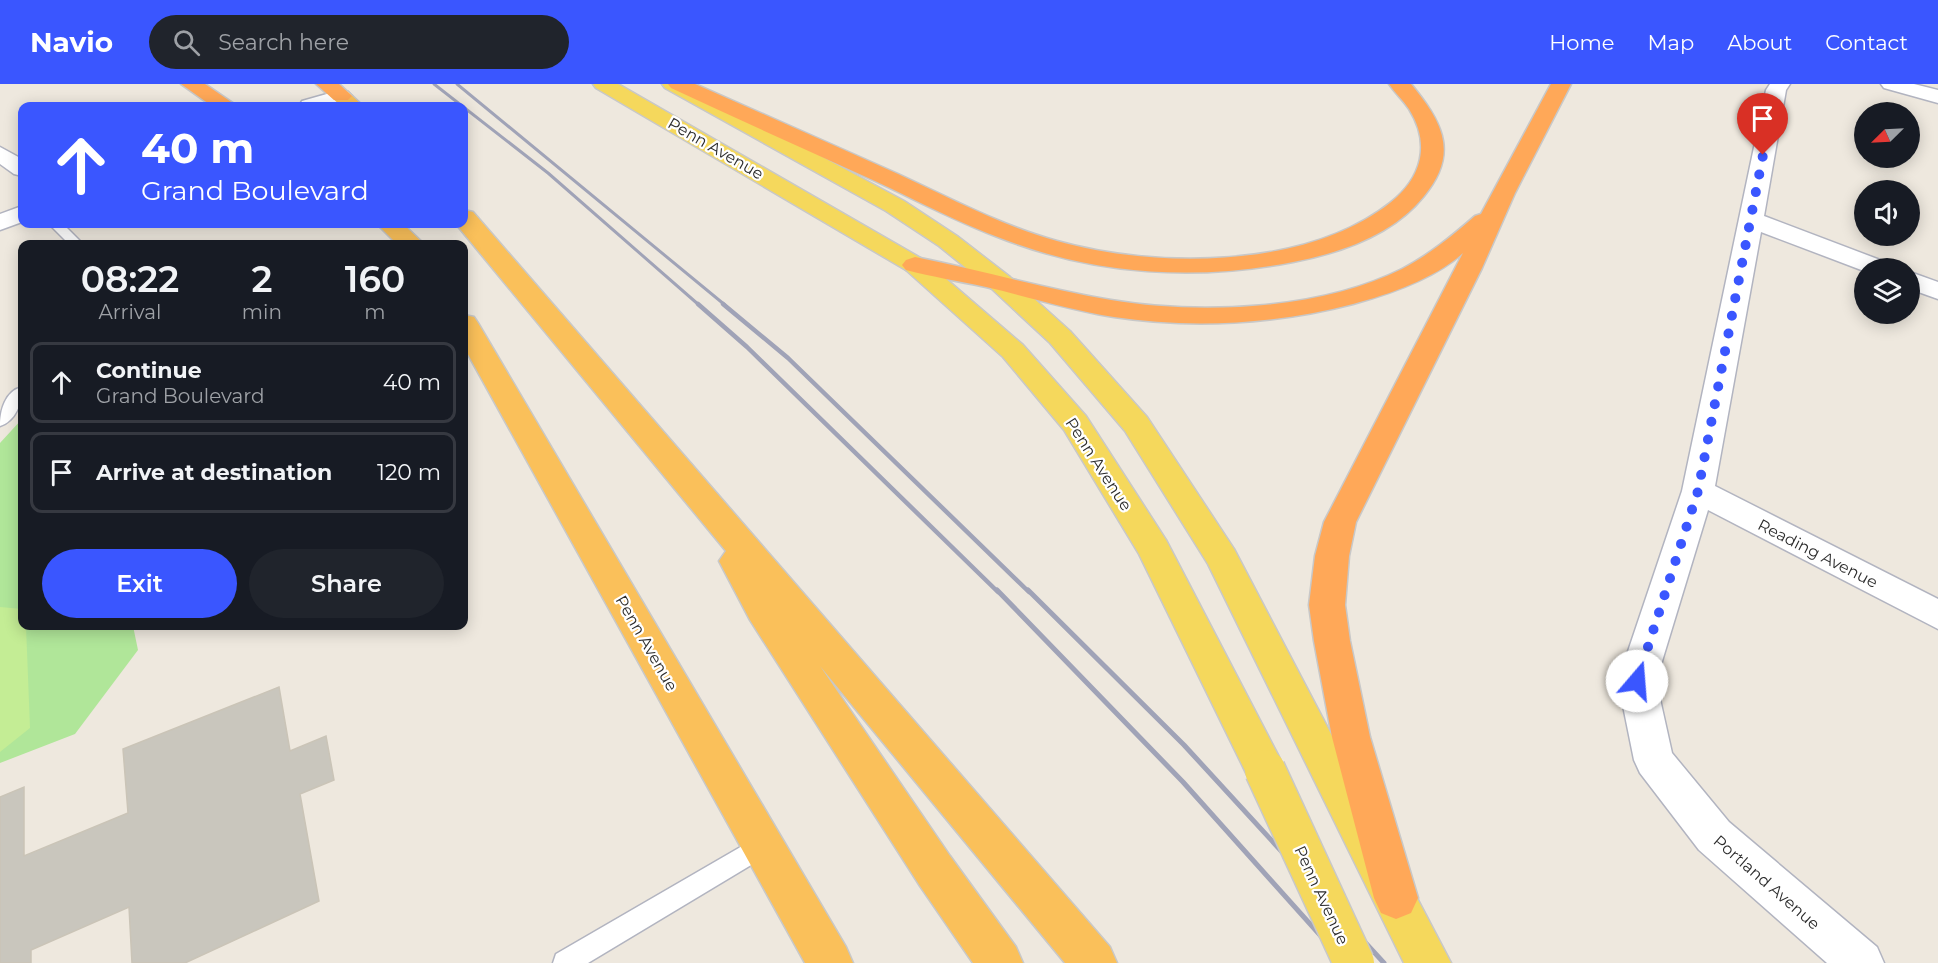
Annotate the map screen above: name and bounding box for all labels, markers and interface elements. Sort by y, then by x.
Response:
search box [149,15,569,69]
text: Navio [30,25,113,59]
icon: search [170,26,203,59]
text: Search here [218,29,349,56]
text: Home [1549,30,1614,55]
text: Map [1647,30,1694,55]
text: About [1727,30,1792,55]
text: Contact [1825,30,1908,55]
pin [1737,93,1788,155]
icon: arrive [1746,102,1779,135]
north arrow [1854,102,1920,168]
map controls [1854,102,1920,324]
street label: Penn Avenue [665,113,767,183]
text: 40 m [141,122,254,174]
icon: ahead [42,126,120,204]
text: Grand Boulevard [141,174,369,207]
button: sound [1854,180,1920,246]
text: 08:22 [81,257,179,301]
text: 2 [251,257,272,301]
text: 160 [345,257,405,301]
button: layers [1854,258,1920,324]
text: Arrival [98,300,161,324]
text: min [242,300,282,324]
text: m [364,300,386,324]
text: Continue [96,357,202,384]
icon: ahead [45,366,78,399]
text: 40 m [383,369,441,396]
text: Grand Boulevard [96,384,265,408]
street label: Penn Avenue [1061,414,1136,514]
icon: arrive [45,456,78,489]
text: Arrive at destination [96,459,332,486]
text: 120 m [377,459,441,486]
street label: Reading Avenue [1755,515,1881,592]
button: Exit [42,549,237,618]
button: Share [249,549,444,618]
street label: Penn Avenue [612,592,682,694]
position arrow [1605,649,1669,713]
street label: Portland Avenue [1710,831,1824,934]
street label: Penn Avenue [1290,843,1353,948]

